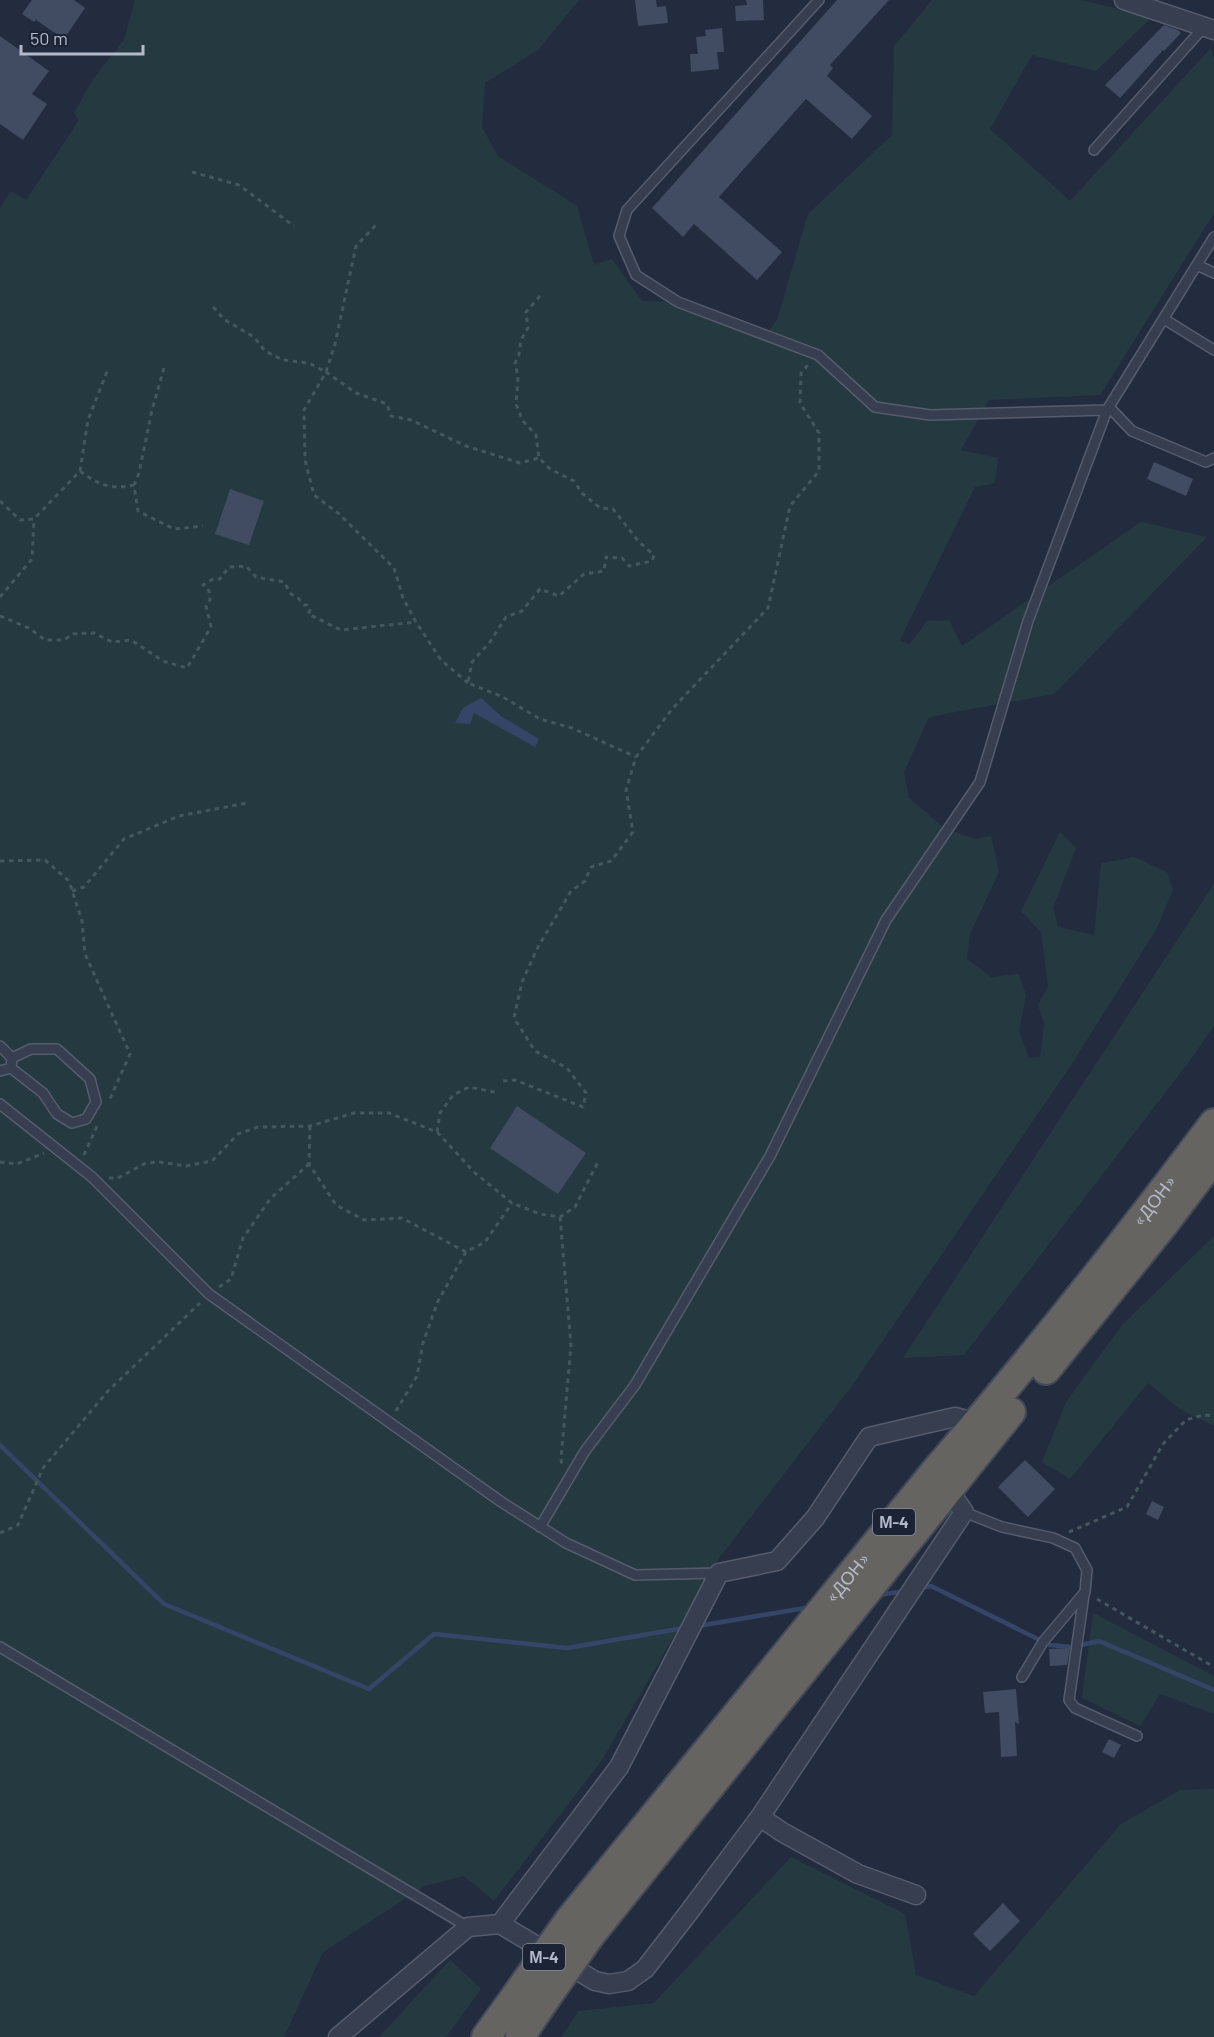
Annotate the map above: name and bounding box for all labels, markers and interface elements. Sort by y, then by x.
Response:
scale bar [21,18,142,56]
text: 50 m [30,27,68,49]
street label: «ДОН» [1127,1170,1181,1230]
road number: М-4 [873,1509,915,1535]
street label: «ДОН» [820,1548,874,1607]
road number: М-4 [523,1944,565,1970]

